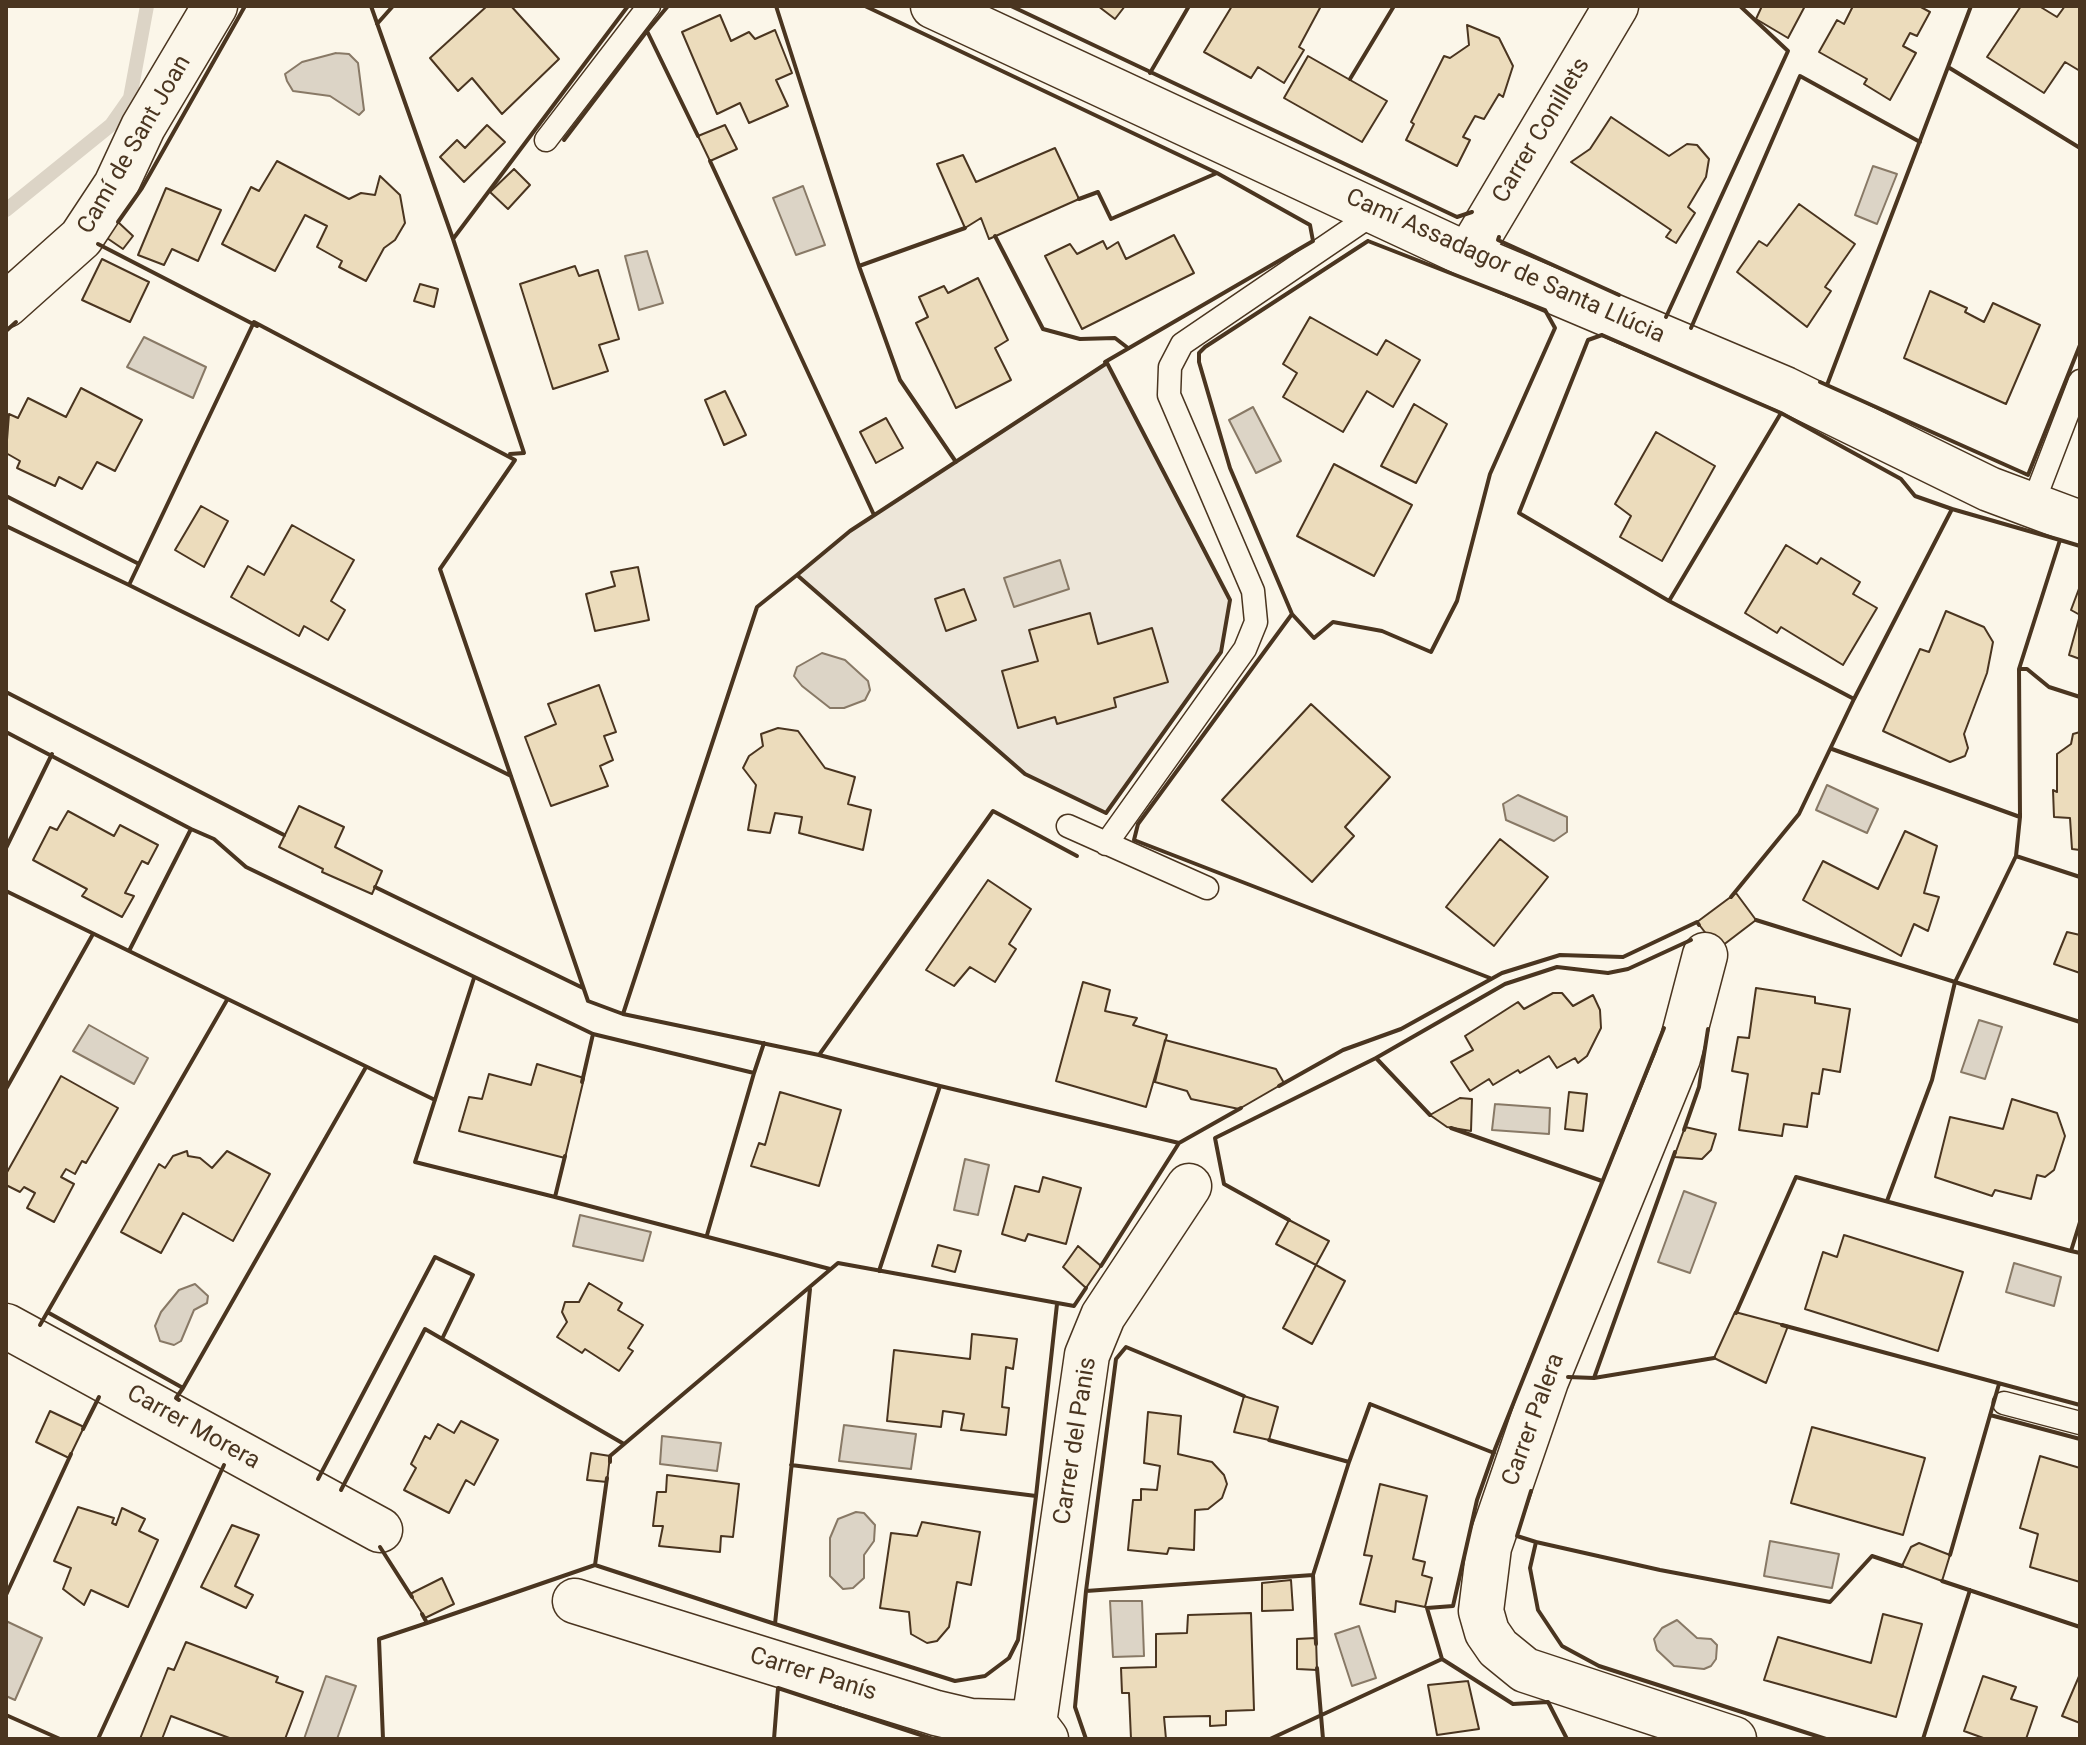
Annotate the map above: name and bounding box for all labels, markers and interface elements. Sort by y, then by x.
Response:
street label: Camí de Sant Joan [72,51,198,239]
street label: Carrer Conillets [1487,53,1597,209]
street label: Camí Assadagor de Santa Llúcia [1341,183,1669,351]
street label: Carrer Palera [1497,1350,1571,1490]
street label: Carrer del Panis [1049,1355,1103,1527]
street label: Carrer Morera [122,1380,264,1476]
street label: Carrer Panís [746,1642,880,1708]

